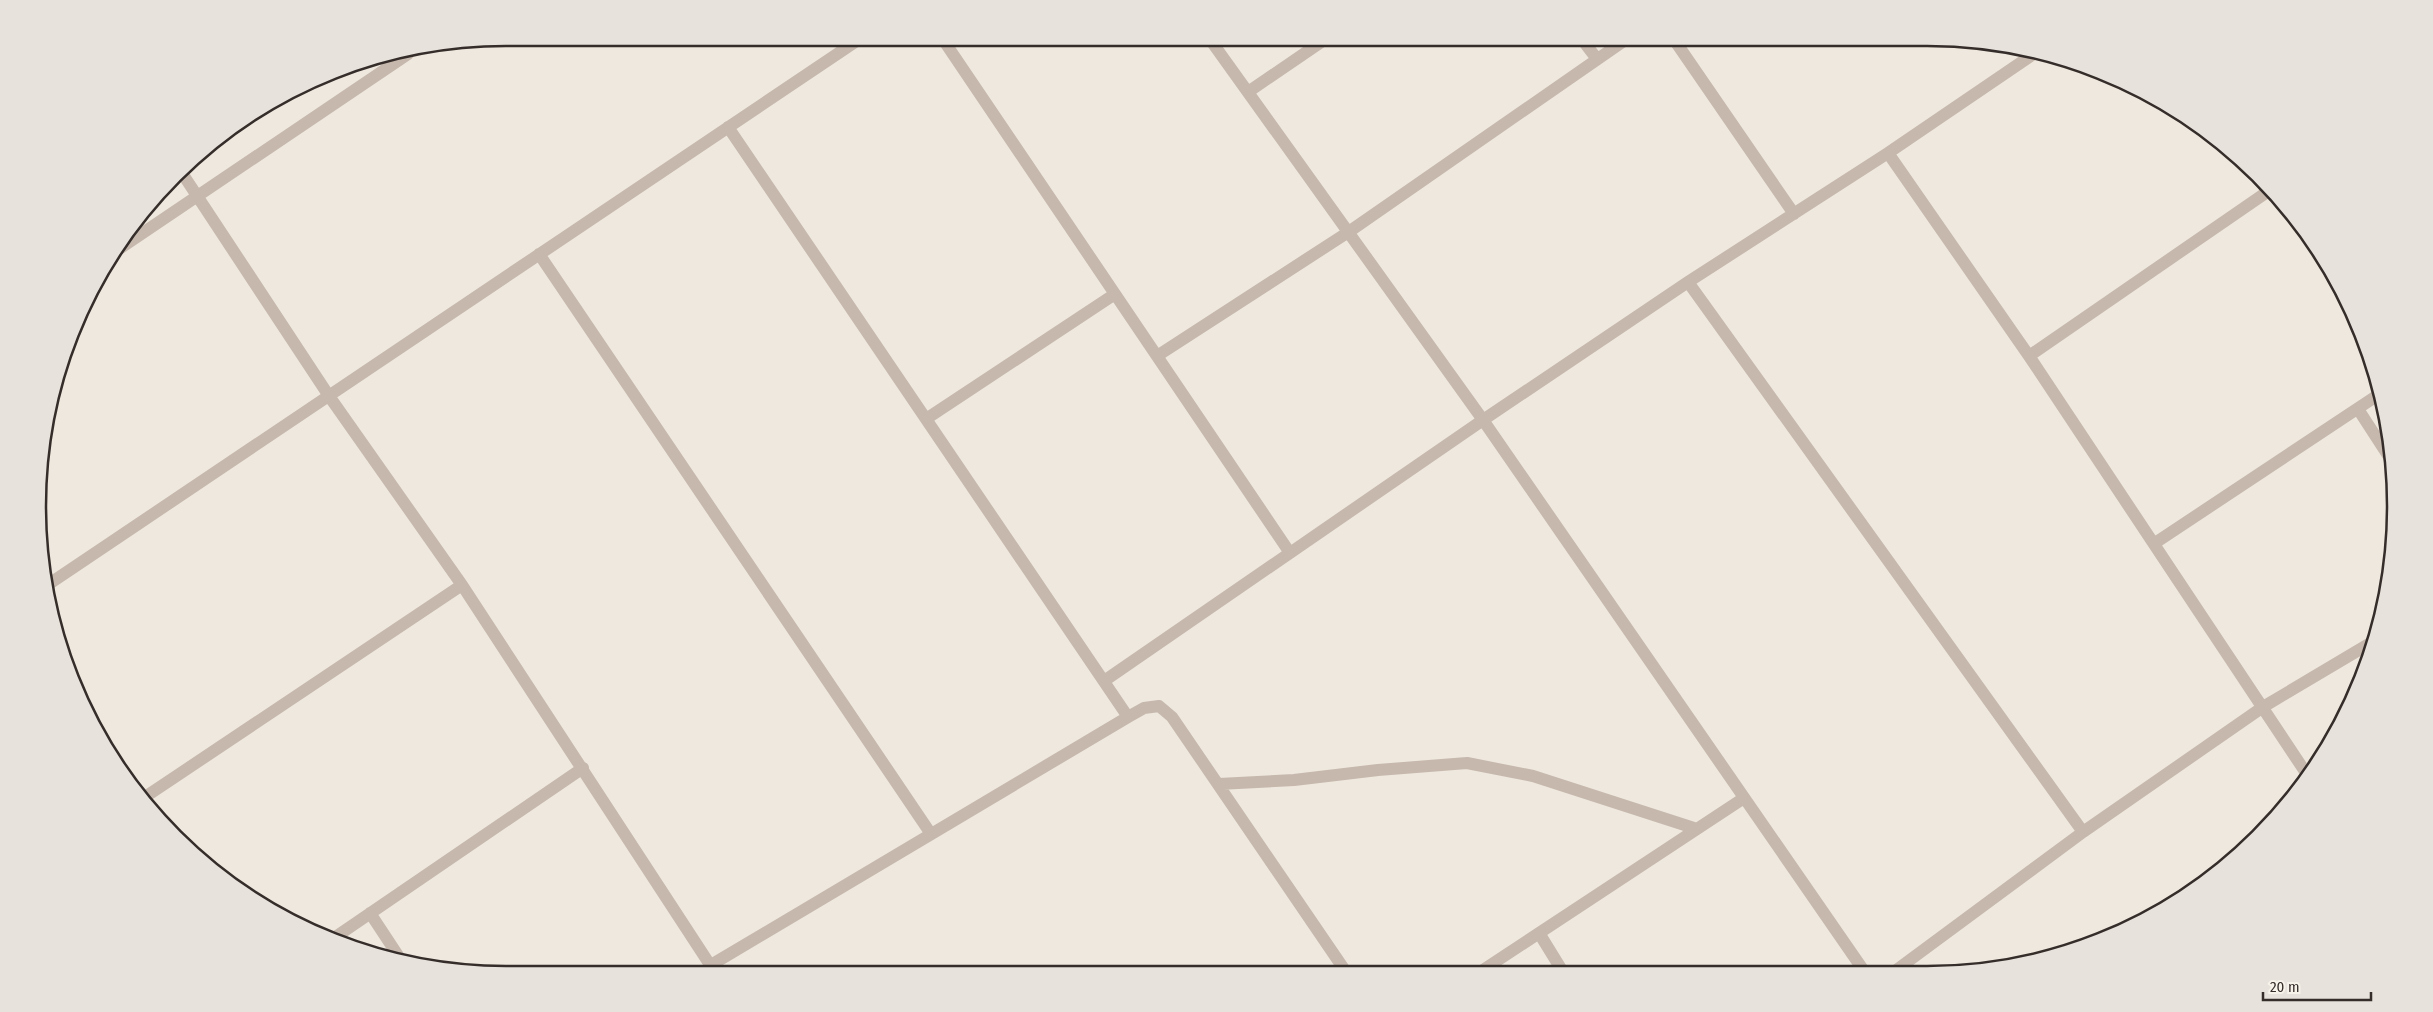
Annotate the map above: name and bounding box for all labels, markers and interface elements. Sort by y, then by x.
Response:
scale bar [2263,970,2370,1002]
text: 20 m [2270,978,2300,996]

